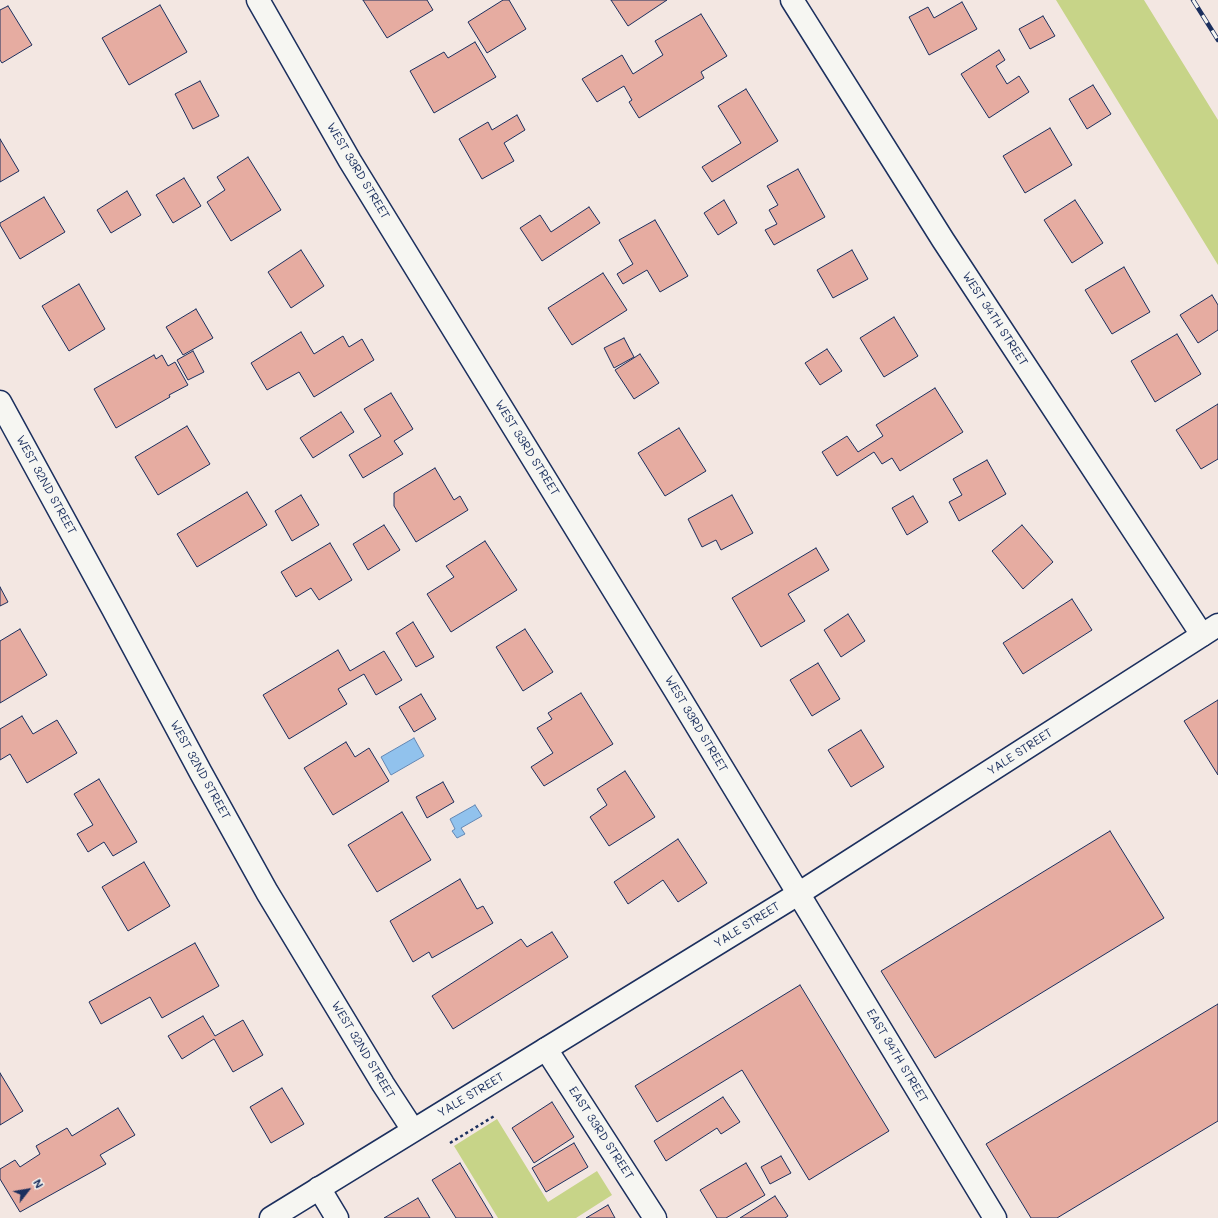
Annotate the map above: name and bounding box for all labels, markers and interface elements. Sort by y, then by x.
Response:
street label: WEST 33RD STREET [323,120,393,222]
street label: WEST 34TH STREET [959,269,1031,369]
street label: WEST 33RD STREET [492,397,562,499]
street label: WEST 32ND STREET [13,433,79,537]
street label: WEST 33RD STREET [661,673,731,775]
street label: WEST 32ND STREET [167,718,233,822]
street label: YALE STREET [985,726,1055,778]
street label: YALE STREET [711,899,783,951]
street label: WEST 32ND STREET [328,999,398,1101]
street label: EAST 34TH STREET [863,1006,931,1106]
street label: YALE STREET [435,1070,507,1120]
street label: EAST 33RD STREET [566,1084,636,1182]
north arrow [8,1170,48,1210]
text: N [30,1176,47,1191]

